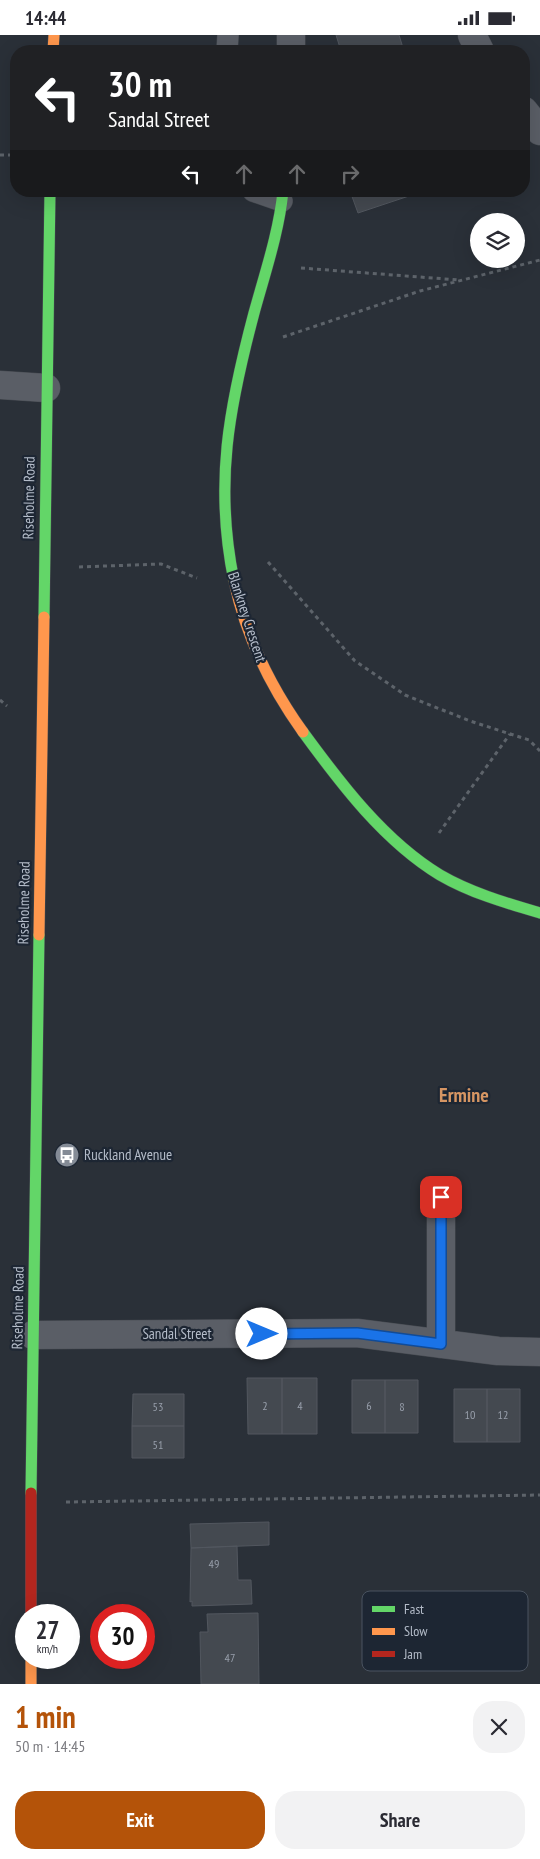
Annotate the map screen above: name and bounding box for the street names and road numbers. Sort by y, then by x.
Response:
street label: Riseholme Road [18,456,39,540]
street label: Blankney Crescent [224,569,271,664]
street label: Riseholme Road [13,861,34,945]
street label: Riseholme Road [7,1266,28,1350]
street label: Sandal Street [142,1324,212,1343]

